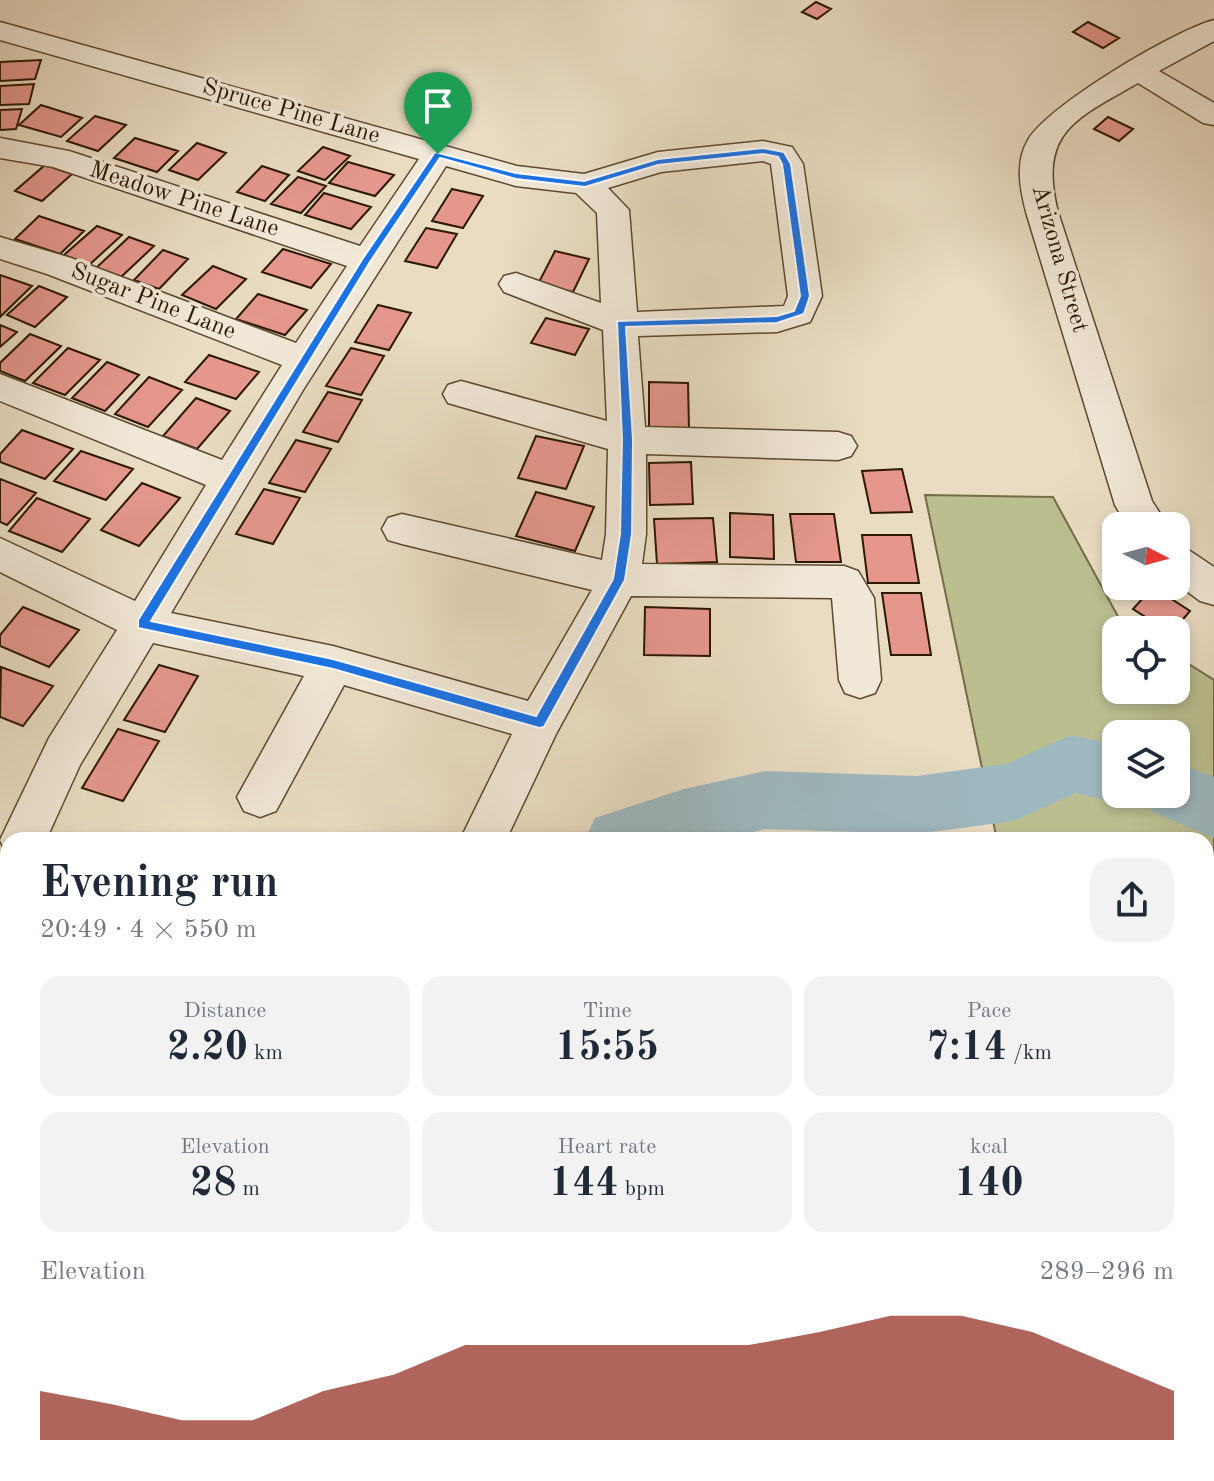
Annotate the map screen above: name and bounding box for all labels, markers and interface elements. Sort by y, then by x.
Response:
pin [404,72,472,154]
street label: Spruce Pine Lane [199,75,383,149]
icon: arrive [416,84,460,128]
street label: Meadow Pine Lane [86,158,282,242]
street label: Arizona Street [1026,183,1092,335]
street label: Sugar Pine Lane [67,260,239,344]
north arrow [1102,512,1190,600]
map controls [1102,512,1190,808]
button: locate [1102,616,1190,704]
button: layers [1102,720,1190,808]
button: share [1090,858,1174,942]
text: Evening run [40,862,278,906]
text: 20:49 · 4 × 550 m [40,917,257,943]
text: Distance [184,1000,266,1022]
text: Time [582,1000,632,1022]
text: Pace [967,1000,1011,1022]
text: 2.20 [167,1029,248,1069]
text: 15:55 [555,1029,659,1069]
text: 7:14 [926,1029,1007,1069]
text: km [248,1042,283,1064]
text: /km [1007,1042,1052,1064]
text: Elevation [180,1136,270,1158]
text: Heart rate [558,1136,656,1158]
text: kcal [970,1136,1008,1158]
text: 28 [190,1165,236,1205]
text: 144 [549,1165,619,1205]
text: 140 [954,1165,1024,1205]
text: m [236,1178,260,1200]
text: bpm [619,1178,665,1200]
text: Elevation [40,1259,146,1285]
text: 289–296 m [1039,1259,1174,1285]

